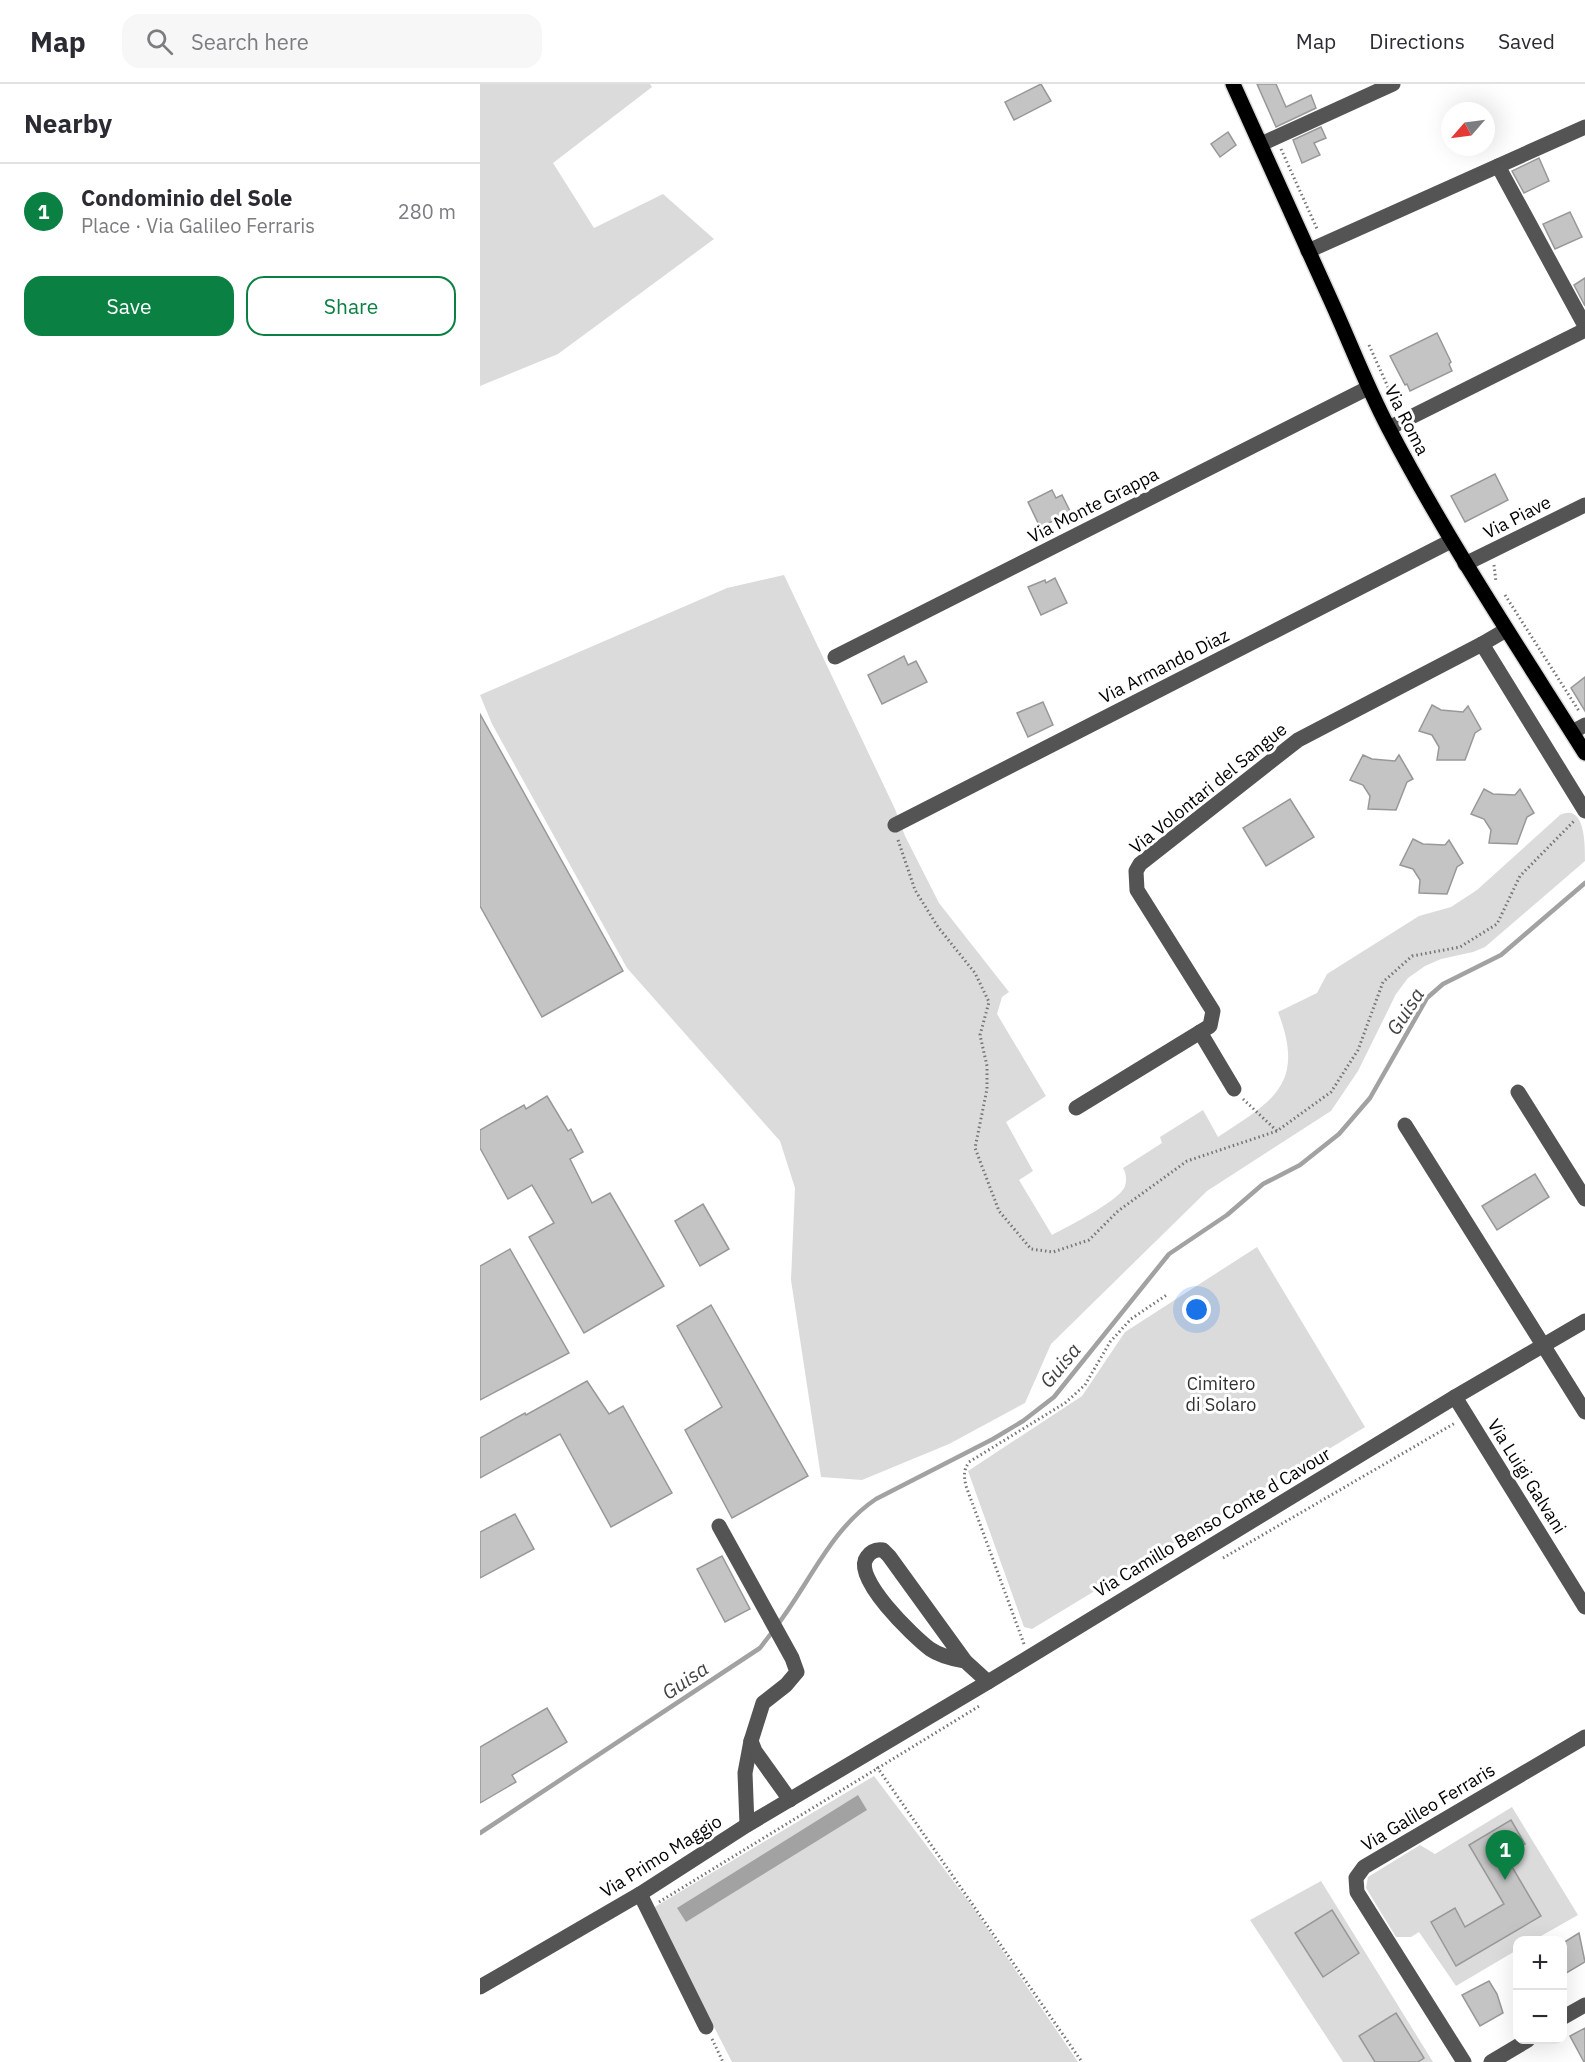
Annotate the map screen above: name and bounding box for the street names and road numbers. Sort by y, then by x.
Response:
street label: Via Roma [1380,381,1435,459]
street label: Via Monte Grappa [1024,462,1163,548]
street label: Via Piave [1479,490,1555,544]
street label: Via Armando Diaz [1095,623,1233,709]
street label: Via Volontari del Sangue [1125,717,1291,858]
street label: Via Luigi Galvani [1483,1414,1571,1538]
street label: Via Camillo Benso Conte d Cavour [1089,1442,1335,1602]
street label: Via Galileo Ferraris [1357,1758,1499,1856]
street label: Via Primo Maggio [596,1809,726,1903]

